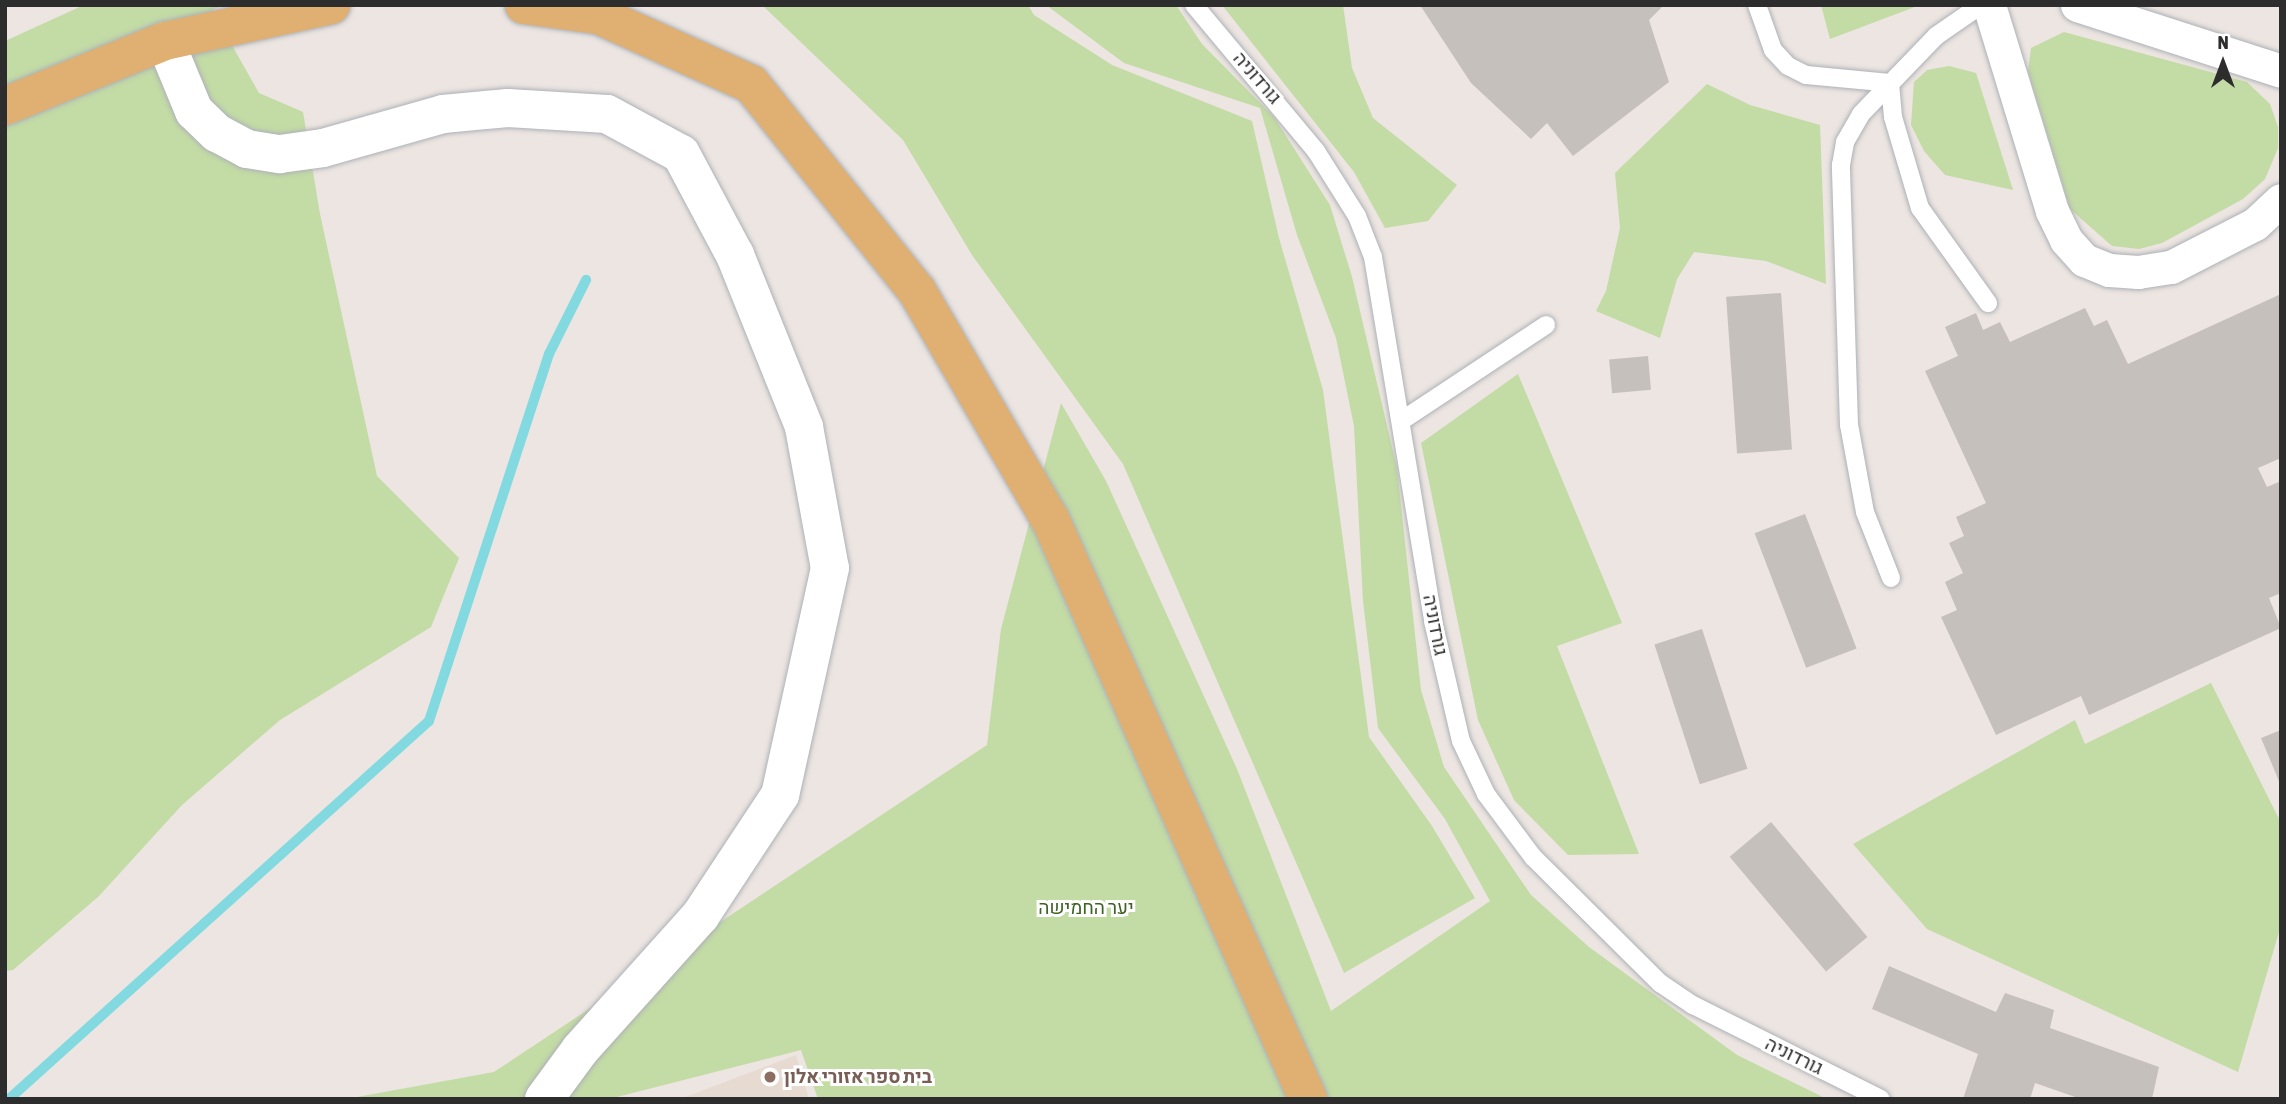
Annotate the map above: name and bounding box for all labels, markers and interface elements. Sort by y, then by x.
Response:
north arrow [2188,28,2258,98]
text: N [2217,31,2229,53]
street label: גורדוניה [1228,47,1286,109]
street label: גורדוניה [1418,593,1452,657]
park label: יער החמישה [1038,897,1134,919]
street label: גורדוניה [1761,1032,1827,1080]
place label: בית ספר אזורי אלון [784,1066,932,1088]
marker: בית ספר אזורי אלון [762,1069,778,1085]

